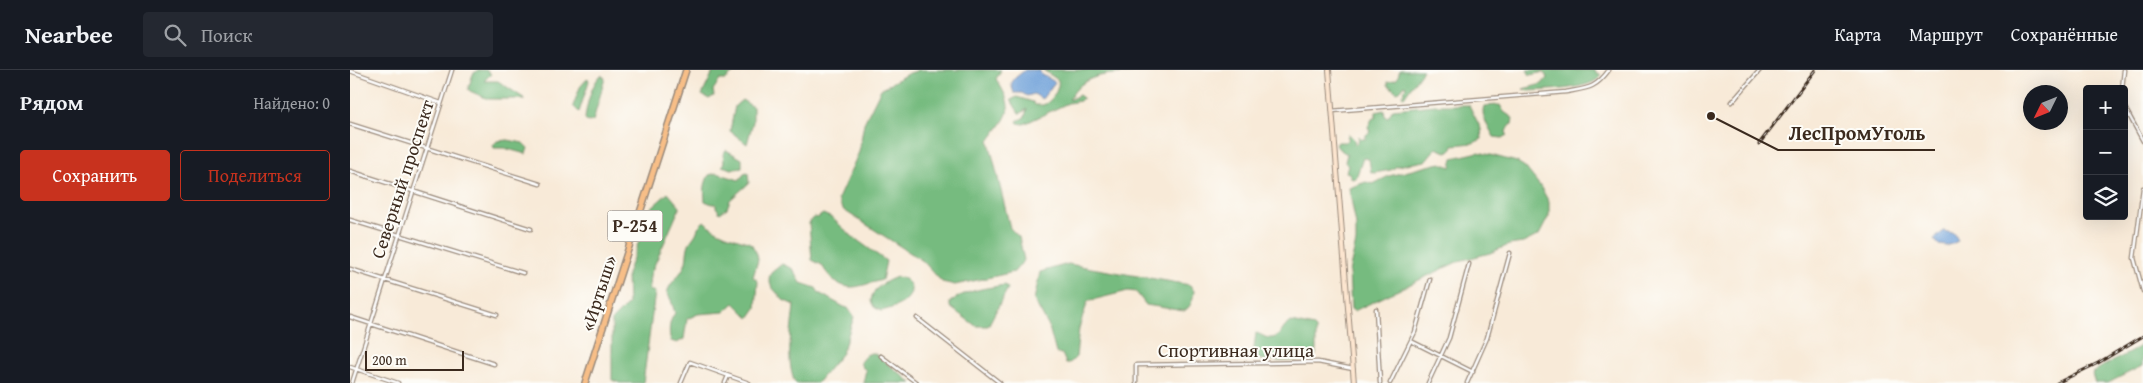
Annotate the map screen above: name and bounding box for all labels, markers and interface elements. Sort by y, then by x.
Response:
search box [143,12,493,57]
text: Nearbee [25,17,113,52]
icon: search [161,21,189,49]
text: Поиск [201,21,253,49]
text: Карта [1835,21,1881,48]
text: Маршрут [1909,21,1983,48]
text: Сохранённые [2011,21,2118,48]
north arrow [2023,85,2068,130]
map controls [2083,85,2128,220]
button: + [2083,85,2128,130]
text: Рядом [20,87,83,118]
text: Найдено: 0 [253,91,330,115]
street label: Северный проспект [363,95,441,262]
callout: ЛесПромУголь [1778,115,1935,150]
text: ЛесПромУголь [1789,118,1926,147]
button: − [2083,130,2128,175]
button: Сохранить [20,150,170,201]
button: Поделиться [180,150,330,201]
button: layers [2083,175,2128,220]
road number: Р-254 [608,210,662,242]
street label: «Иртыш» [573,251,623,335]
street label: Спортивная улица [1158,336,1314,364]
scale bar [365,348,464,371]
text: 200 m [372,350,407,370]

